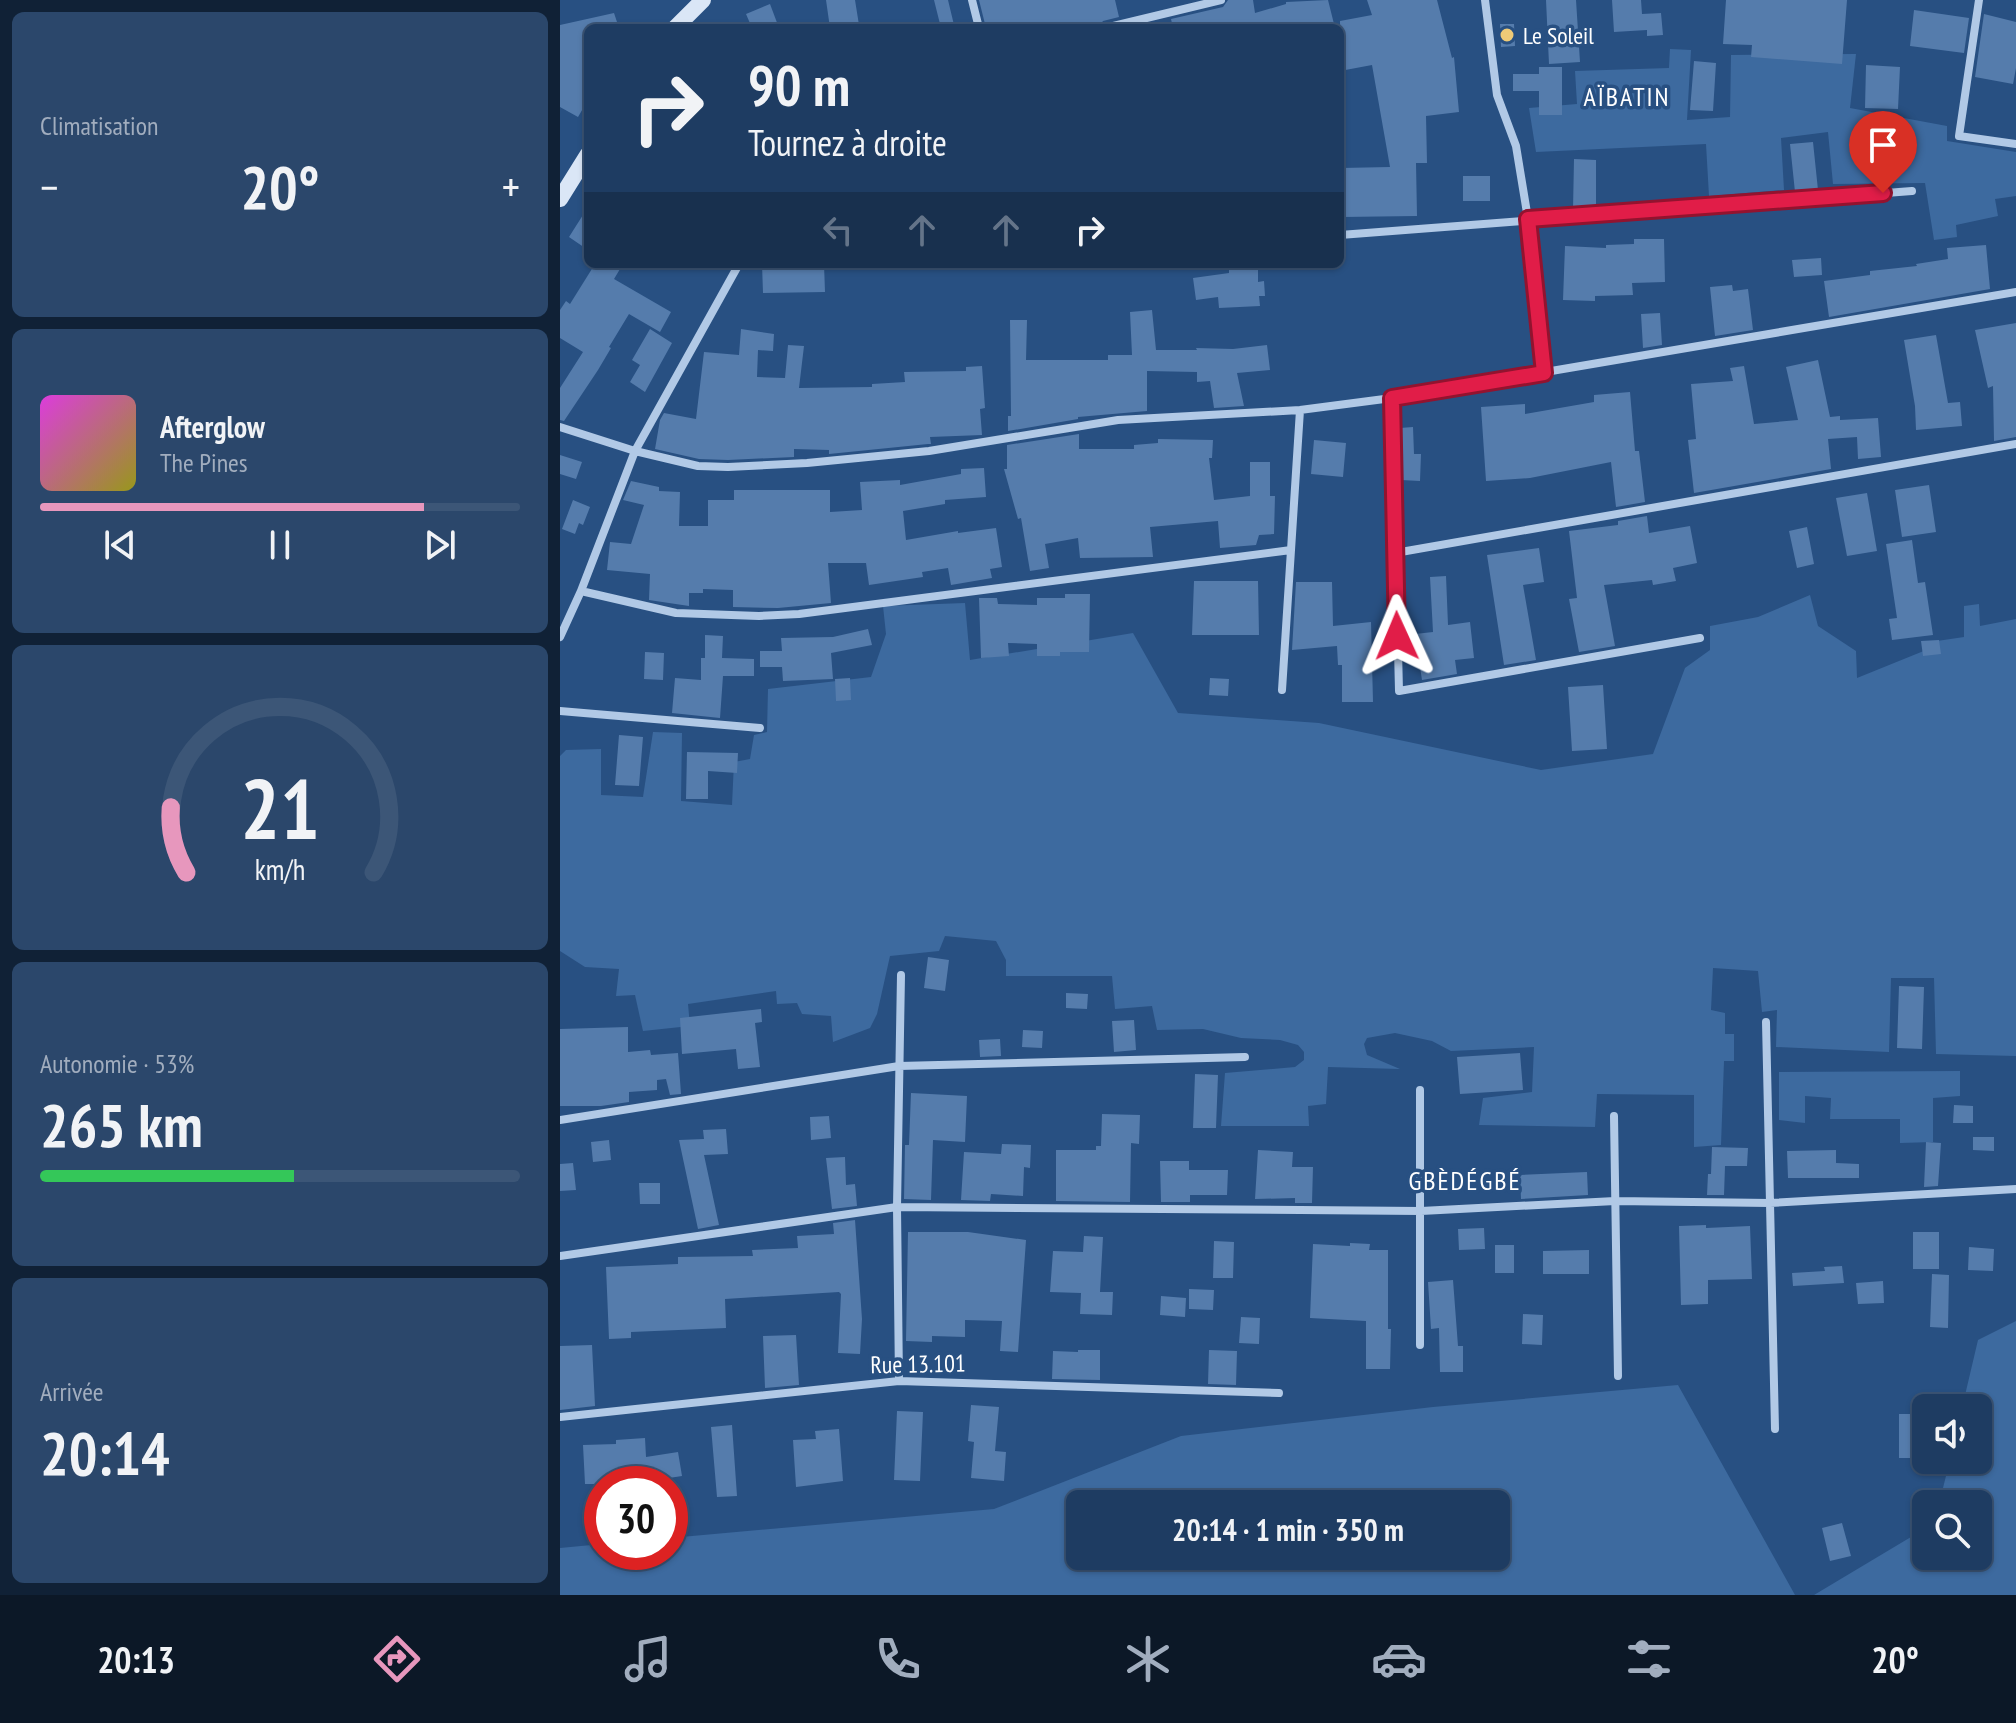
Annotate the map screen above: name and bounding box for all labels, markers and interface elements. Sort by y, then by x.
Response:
place label: Le Soleil [1523,20,1594,51]
marker: Le Soleil [1498,26,1516,44]
text: 90 m [748,49,850,121]
icon: right [616,56,720,160]
district label: AÏBATIN [1583,80,1671,113]
text: Climatisation [40,109,158,142]
pin [1849,111,1917,193]
text: Tournez à droite [748,119,947,166]
icon: arrive [1861,123,1905,167]
text: 20° [240,148,320,226]
text: − [40,158,58,215]
text: + [502,158,520,215]
icon: left [816,208,860,252]
icon: ahead [900,208,944,252]
icon: ahead [984,208,1028,252]
icon: right [1068,208,1112,252]
text: Afterglow [160,407,265,446]
text: The Pines [160,446,248,479]
icon: previous [98,523,142,567]
icon: pause [258,523,302,567]
icon: next [418,523,462,567]
position arrow [1355,594,1439,678]
text: 21 [240,754,320,862]
text: km/h [255,852,305,889]
text: Autonomie · 53% [40,1047,194,1080]
text: 265 km [40,1086,203,1164]
district label: GBÈDÉGBÉ [1408,1164,1522,1197]
street label: Rue 13.101 [870,1348,966,1380]
text: Arrivée [40,1375,104,1408]
map controls [1912,1394,1992,1570]
button: sound [1912,1394,1992,1474]
text: 20:14 [40,1414,170,1492]
speed limit sign: 30 [584,1466,688,1570]
button: search [1912,1490,1992,1570]
text: 20:14 · 1 min · 350 m [1172,1510,1404,1549]
icon: directions [369,1631,425,1687]
icon: music [620,1631,676,1687]
icon: phone [870,1631,926,1687]
icon: climate [1120,1631,1176,1687]
icon: car [1371,1631,1427,1687]
icon: filters [1621,1631,1677,1687]
text: 20:13 [97,1636,175,1683]
text: 20° [1871,1636,1919,1683]

